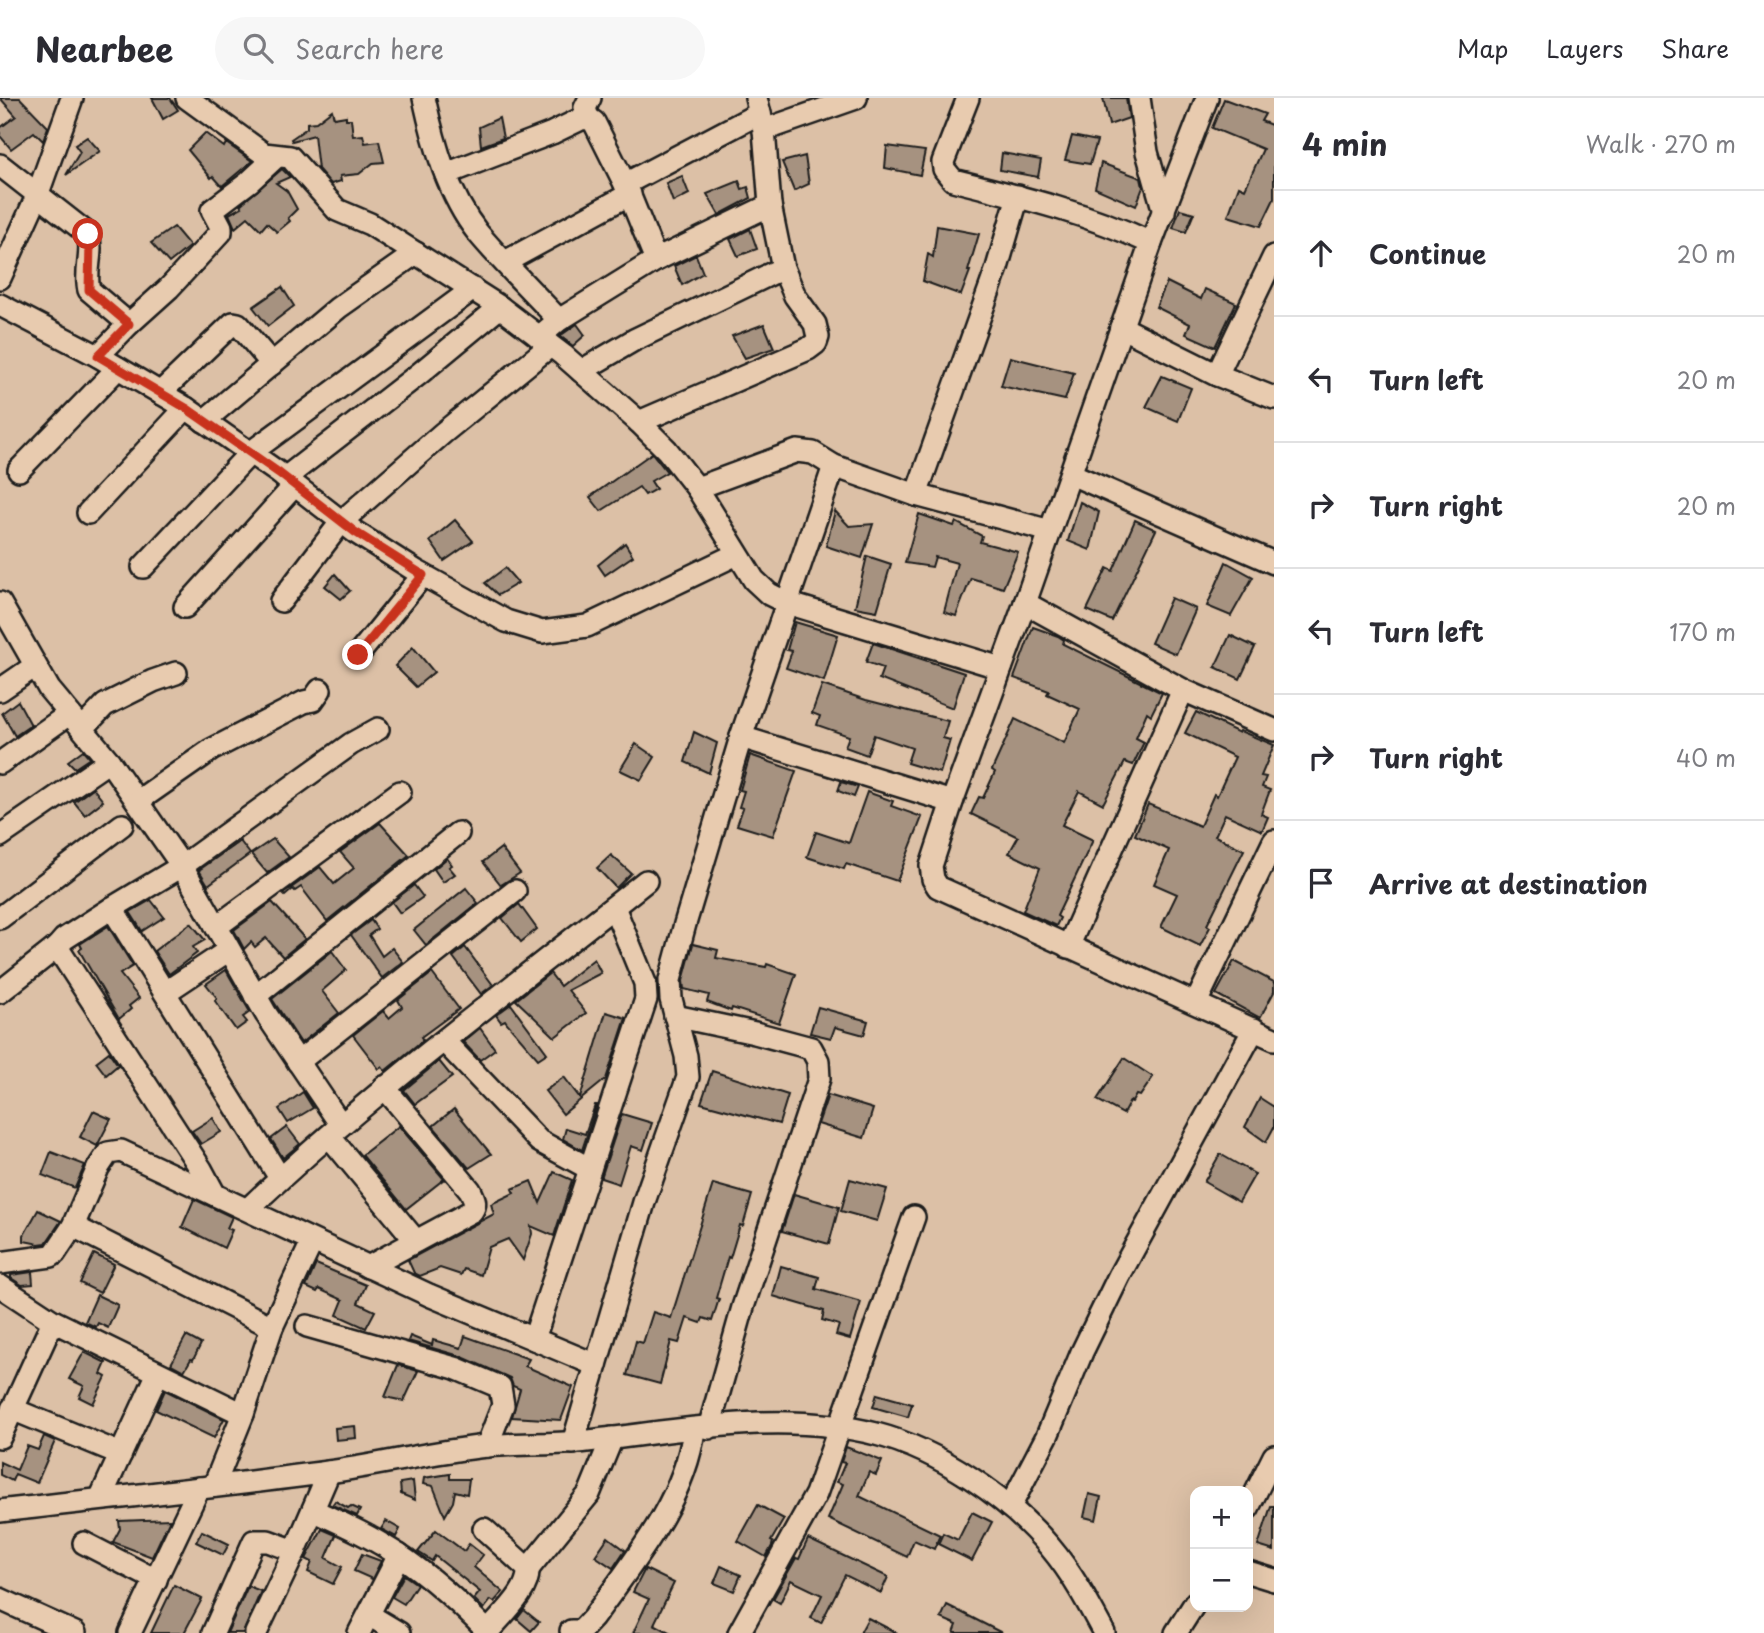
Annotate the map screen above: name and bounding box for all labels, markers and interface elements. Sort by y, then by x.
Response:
search box [215,17,705,80]
text: Nearbee [35,23,173,73]
icon: search [239,29,277,67]
text: Search here [295,29,444,68]
text: Map [1457,30,1508,66]
text: Layers [1546,30,1623,66]
text: Share [1661,30,1729,66]
text: 4 min [1302,121,1388,166]
text: Walk · 270 m [1586,126,1736,161]
route start [72,218,103,249]
icon: ahead [1302,234,1340,272]
text: Continue [1369,234,1486,273]
text: 20 m [1677,236,1736,271]
icon: left [1302,360,1340,398]
text: Turn left [1369,360,1484,399]
text: 20 m [1677,362,1736,397]
icon: right [1302,486,1340,524]
text: Turn right [1369,486,1503,525]
text: 20 m [1677,488,1736,523]
icon: left [1302,612,1340,650]
text: Turn left [1369,612,1484,651]
text: 170 m [1669,614,1736,649]
route end [342,639,373,670]
icon: right [1302,738,1340,776]
text: Turn right [1369,738,1503,777]
text: 40 m [1676,740,1736,775]
icon: arrive [1302,864,1340,902]
text: Arrive at destination [1369,864,1648,903]
map controls [1190,1486,1253,1612]
button: + [1190,1486,1253,1549]
button: − [1190,1549,1253,1612]

